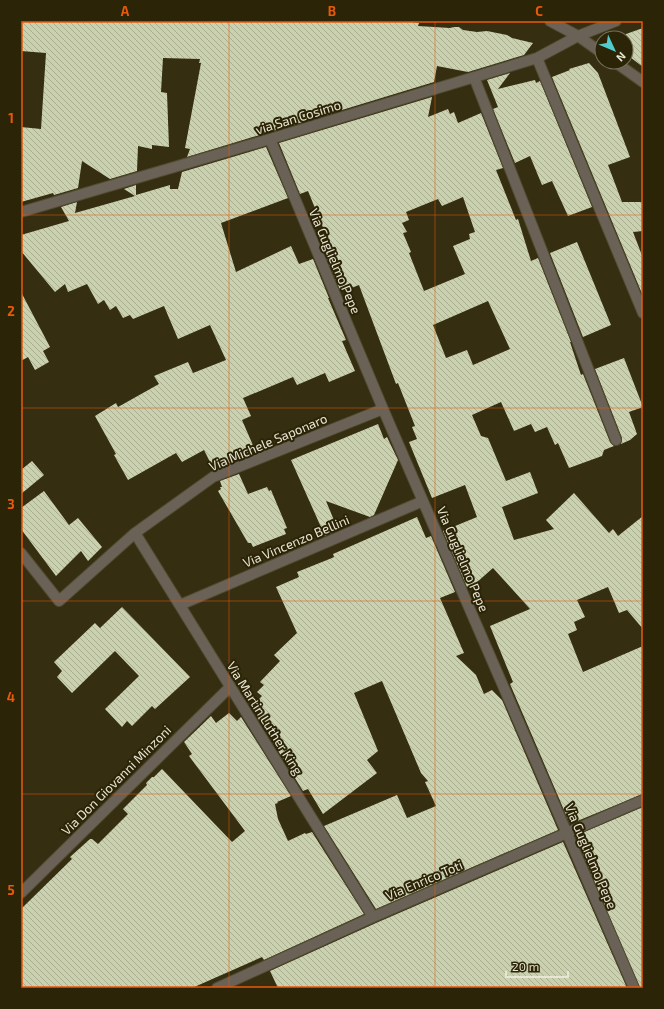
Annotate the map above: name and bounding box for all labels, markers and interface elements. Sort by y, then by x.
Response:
text: A [121,3,130,19]
text: B [328,3,336,19]
text: C [535,3,543,19]
north arrow [594,30,634,70]
text: N [614,50,629,65]
street label: via San Cosimo [253,96,343,138]
text: 1 [8,110,14,126]
street label: Via Guglielmo Pepe [306,206,364,316]
text: 2 [7,303,15,319]
street label: Via Michele Saponaro [206,410,330,474]
text: 3 [7,496,15,512]
street label: Via Guglielmo Pepe [434,504,492,614]
street label: Via Vincenzo Bellini [240,511,352,571]
street label: Via Martin Luther King [224,658,306,778]
text: 4 [7,689,15,705]
street label: Via Don Giovanni Minzoni [58,722,174,838]
street label: Via Guglielmo Pepe [562,801,620,911]
street label: Via Enrico Toti [383,857,465,903]
text: 5 [7,882,15,898]
scale bar [506,953,568,979]
text: 20 m [512,959,539,973]

